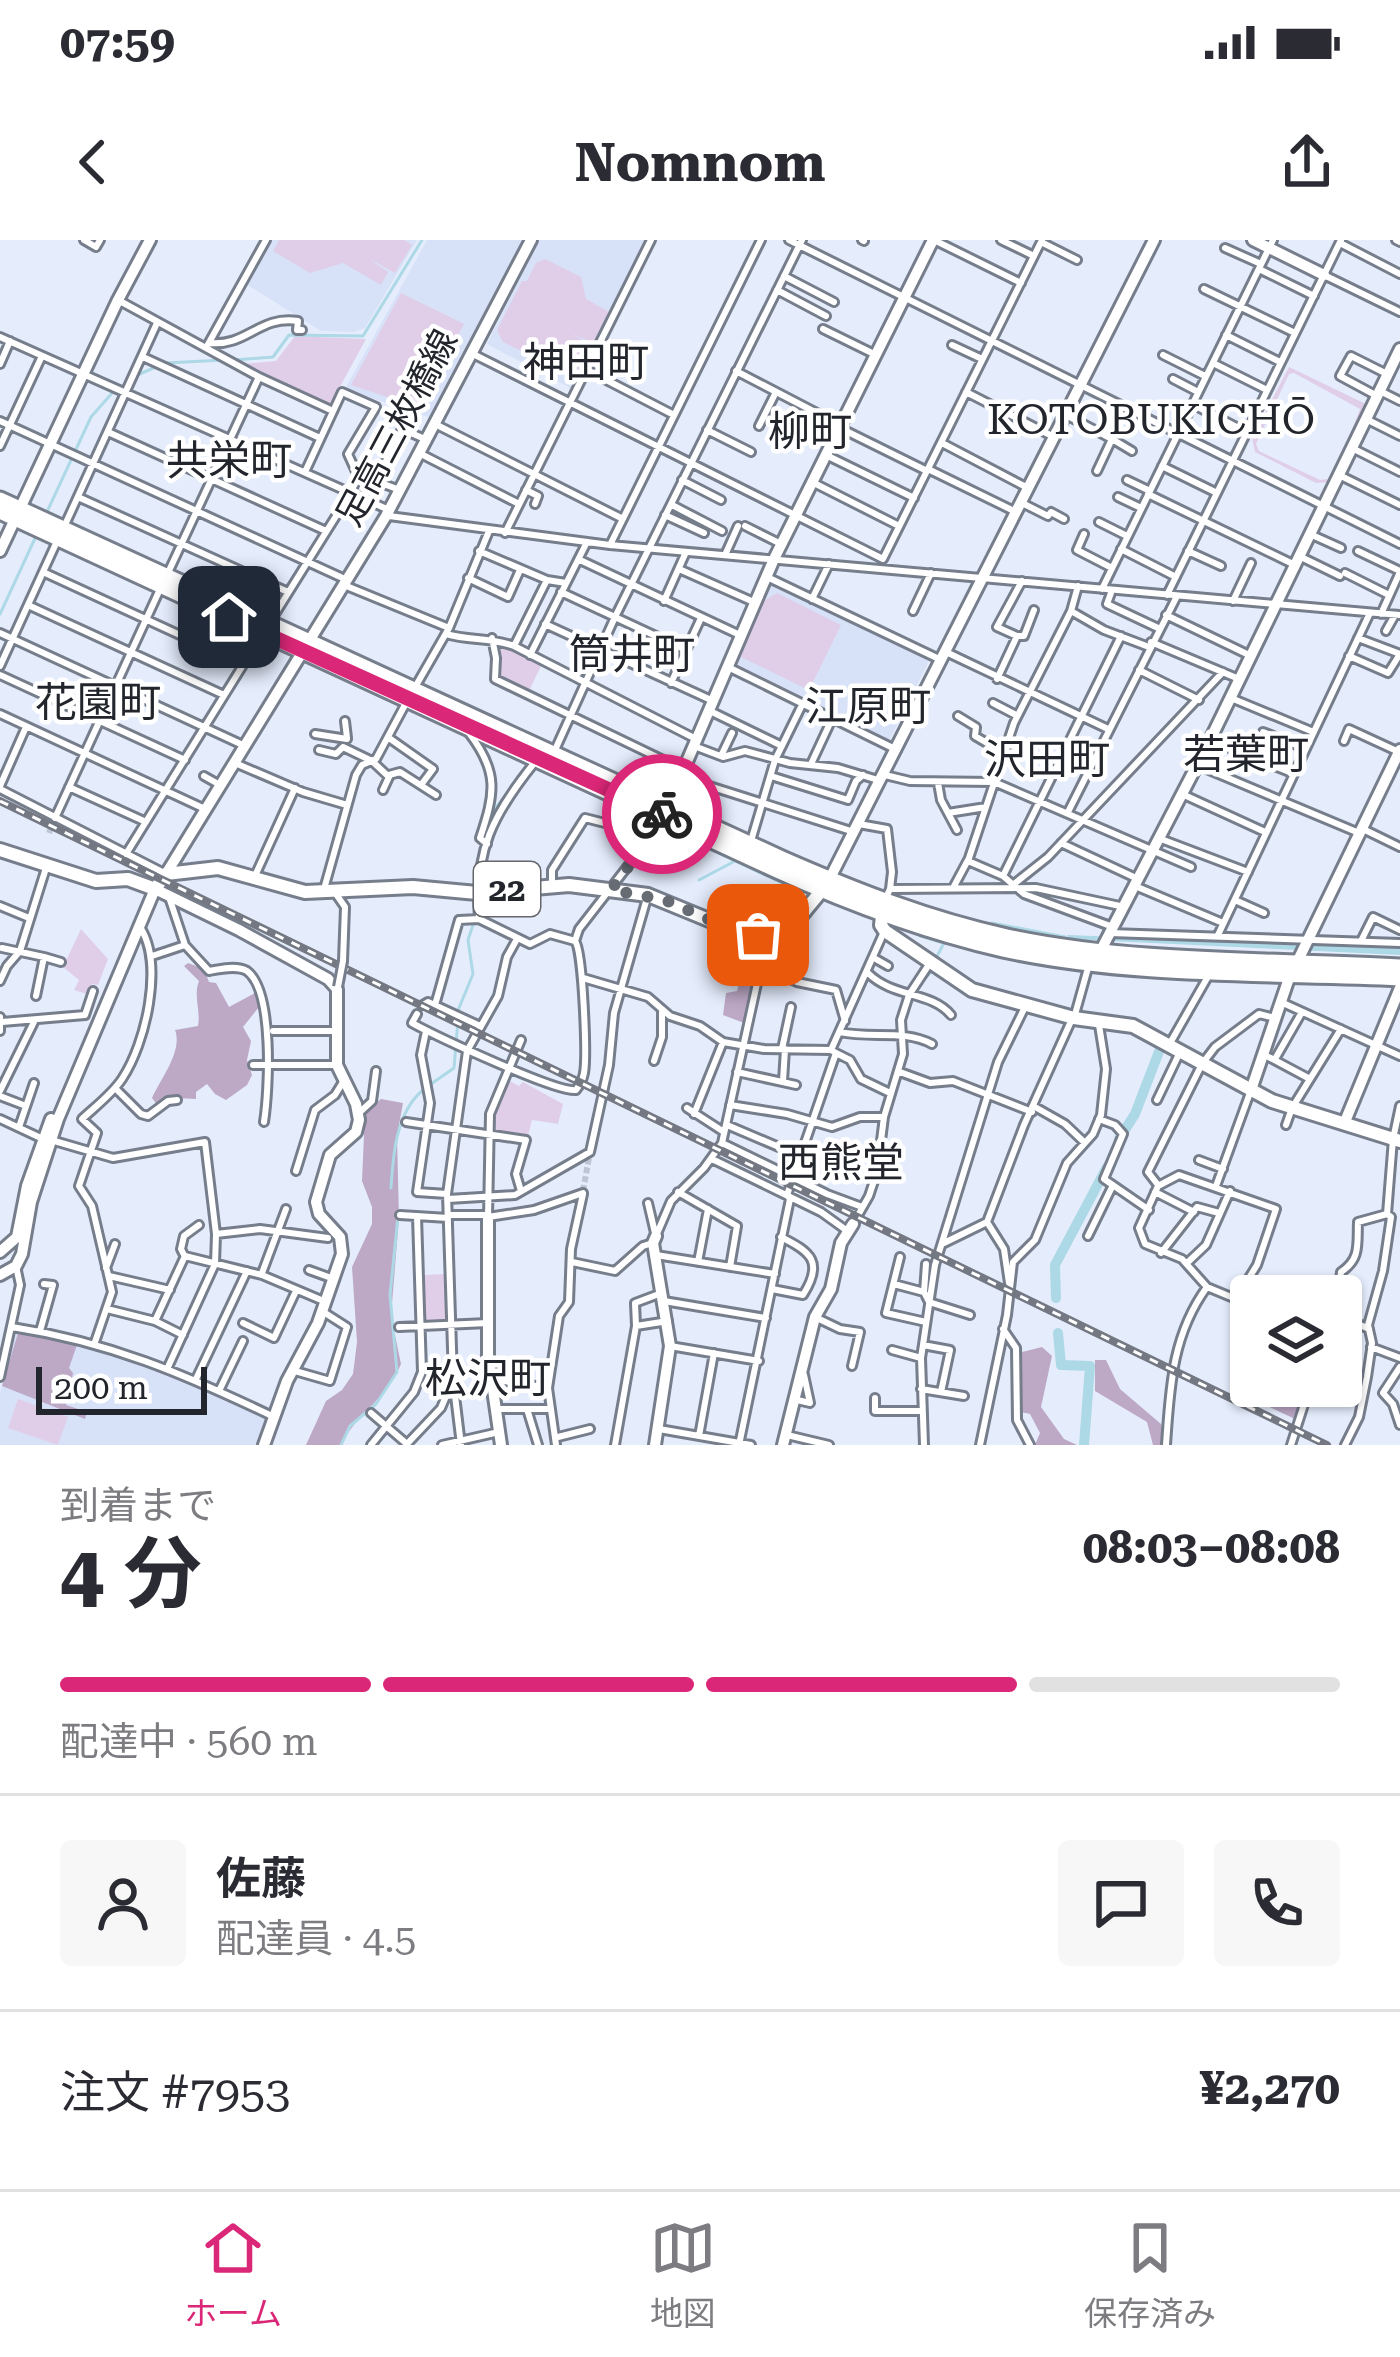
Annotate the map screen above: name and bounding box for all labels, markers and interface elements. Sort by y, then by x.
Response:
text: 07:59 [60,16,175,69]
icon: back [60,129,126,195]
icon: share [1274,129,1340,195]
text: Nomnom [575,131,826,194]
street label: 足高三枚橋線 [328,323,466,533]
district label: 神田町 [523,338,649,387]
district label: KOTOBUKICHŌ [987,395,1315,444]
district label: 柳町 [768,407,852,456]
district label: 共栄町 [166,436,292,485]
pin [178,566,280,668]
icon: home [196,584,262,650]
district label: 筒井町 [569,630,695,679]
district label: 花園町 [35,678,161,727]
district label: 江原町 [805,682,931,731]
district label: 若葉町 [1183,730,1309,779]
district label: 沢田町 [984,735,1110,784]
courier [602,754,722,874]
icon: bike [629,781,695,847]
road number: 22 [474,862,540,916]
pin [707,884,809,986]
icon: bag [725,902,791,968]
district label: 西熊堂 [778,1138,904,1187]
map controls [1230,1275,1362,1407]
button: layers [1230,1275,1362,1407]
district label: 松沢町 [425,1354,551,1403]
scale bar [36,1361,207,1414]
text: 200 m [54,1368,148,1407]
text: 到着まで [60,1483,216,1529]
text: 08:03–08:08 [1083,1521,1340,1574]
text: 4 分 [60,1529,201,1620]
text: 配達中 · 560 m [60,1719,318,1765]
button: person [60,1840,186,1966]
button: chat [1058,1840,1184,1966]
button: phone [1214,1840,1340,1966]
text: 佐藤 [216,1852,306,1905]
text: 配達員 · 4.5 [216,1916,416,1962]
text: ¥2,270 [1199,2062,1340,2115]
text: 注文 #7953 [60,2066,290,2119]
tab: ホーム [184,2215,282,2335]
tab: 地図 [650,2215,716,2335]
tab: 保存済み [1084,2215,1216,2335]

